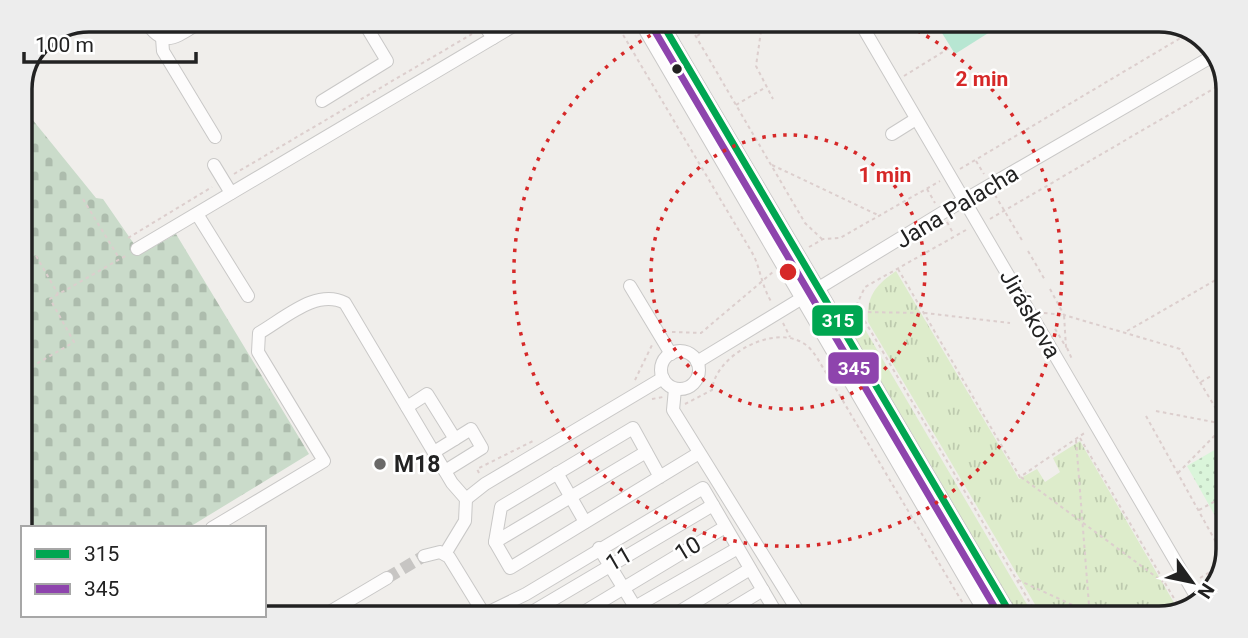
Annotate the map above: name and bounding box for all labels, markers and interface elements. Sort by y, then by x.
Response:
scale bar [24,21,196,65]
text: 100 m [35,33,94,57]
unlabelled marker [670,62,684,76]
text: 2 min [956,67,1008,91]
street label: Jana Palacha [891,160,1023,254]
text: 1 min [859,163,911,187]
centre of rings [776,260,800,284]
street label: Jiráskova [994,265,1066,363]
line badge: 315 [811,304,864,337]
text: 315 [822,309,854,332]
line badge: 345 [827,351,880,385]
text: 345 [838,357,870,380]
place label: M18 [394,451,441,478]
marker: M18 [372,456,388,472]
legend [21,526,266,617]
street label: 10 [670,531,706,567]
street label: 11 [601,541,637,577]
text: 315 [84,542,119,566]
north arrow [1157,547,1227,617]
text: 345 [84,577,119,601]
text: N [1193,579,1219,603]

